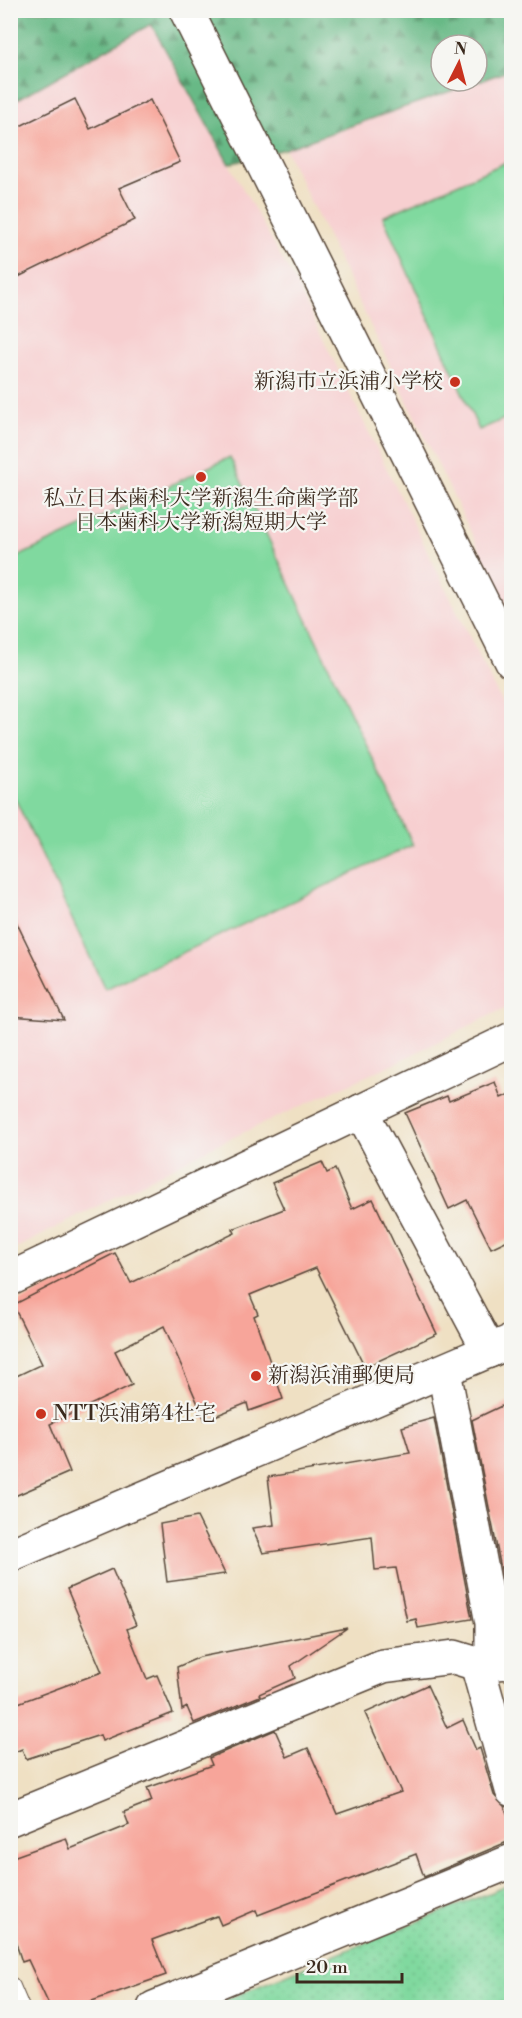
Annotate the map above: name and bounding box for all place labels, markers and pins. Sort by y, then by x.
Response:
place label: 新潟市立浜浦小学校 [254,369,443,395]
marker: 新潟市立浜浦小学校 [448,375,462,389]
marker: 私立日本歯科大学新潟生命歯学部 日本歯科大学新潟短期大学 [194,470,208,484]
place label: 私立日本歯科大学新潟生命歯学部 日本歯科大学新潟短期大学 [44,486,359,536]
place label: 新潟浜浦郵便局 [268,1363,415,1389]
marker: 新潟浜浦郵便局 [249,1369,263,1383]
place label: NTT浜浦第4社宅 [53,1401,216,1427]
marker: NTT浜浦第4社宅 [34,1407,48,1421]

